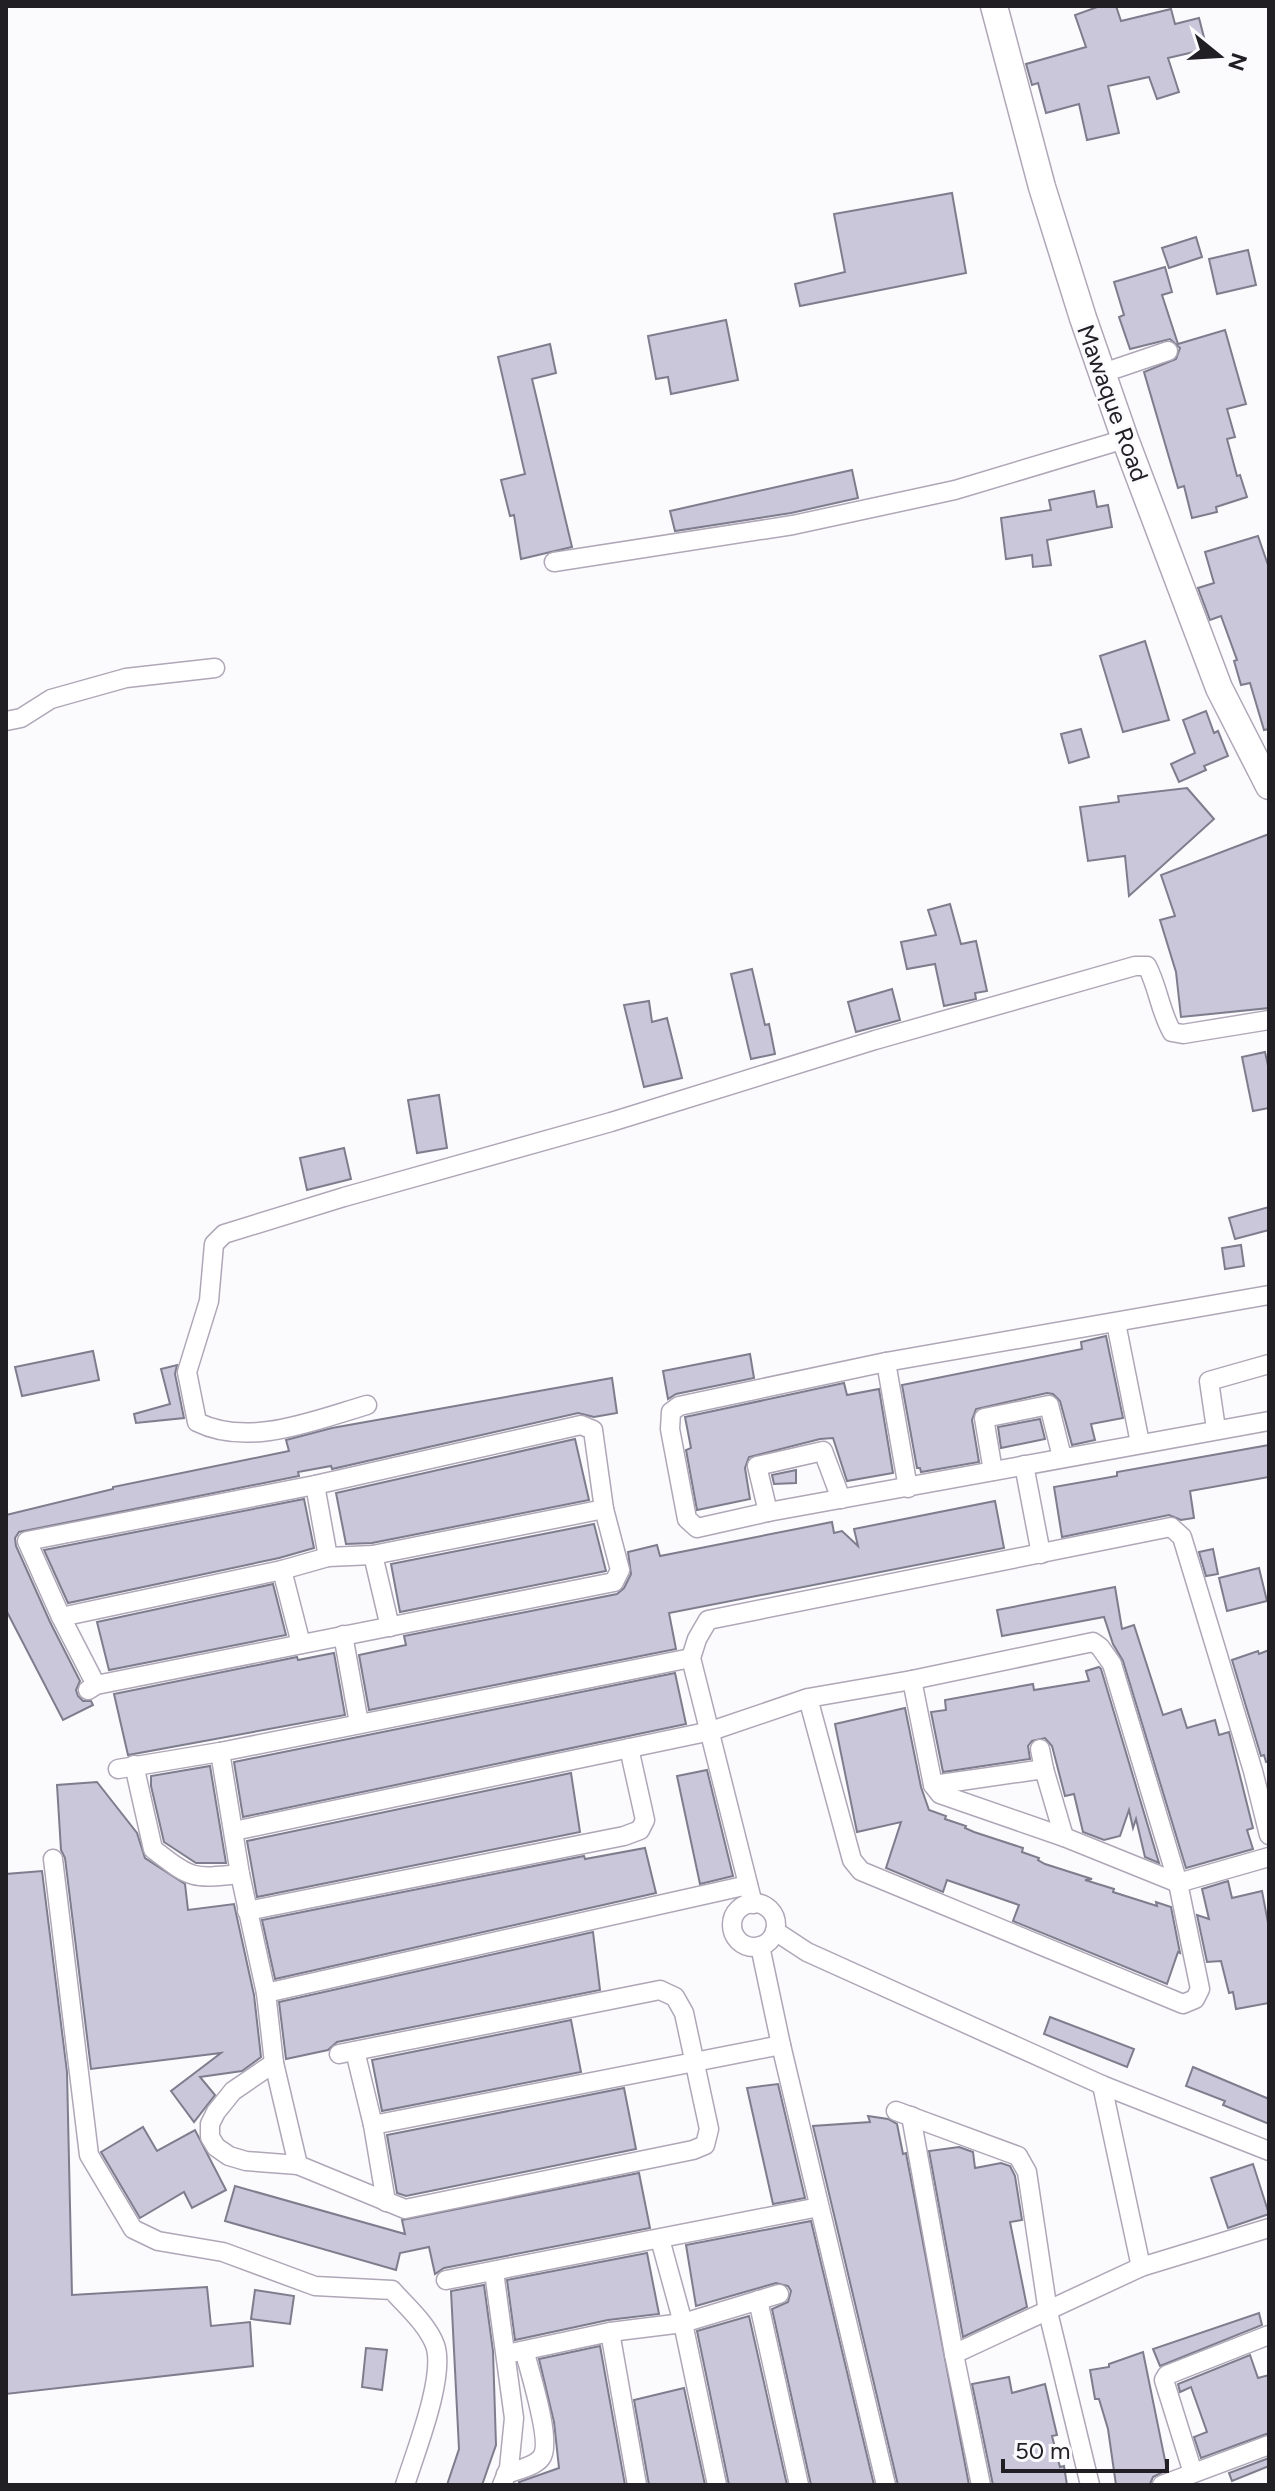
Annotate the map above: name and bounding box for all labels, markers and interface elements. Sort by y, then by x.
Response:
north arrow [1179,16,1259,96]
text: N [1222,50,1253,74]
street label: Mawaque Road [1071,321,1155,485]
scale bar [1003,2423,1167,2473]
text: 50 m [1015,2436,1071,2465]

